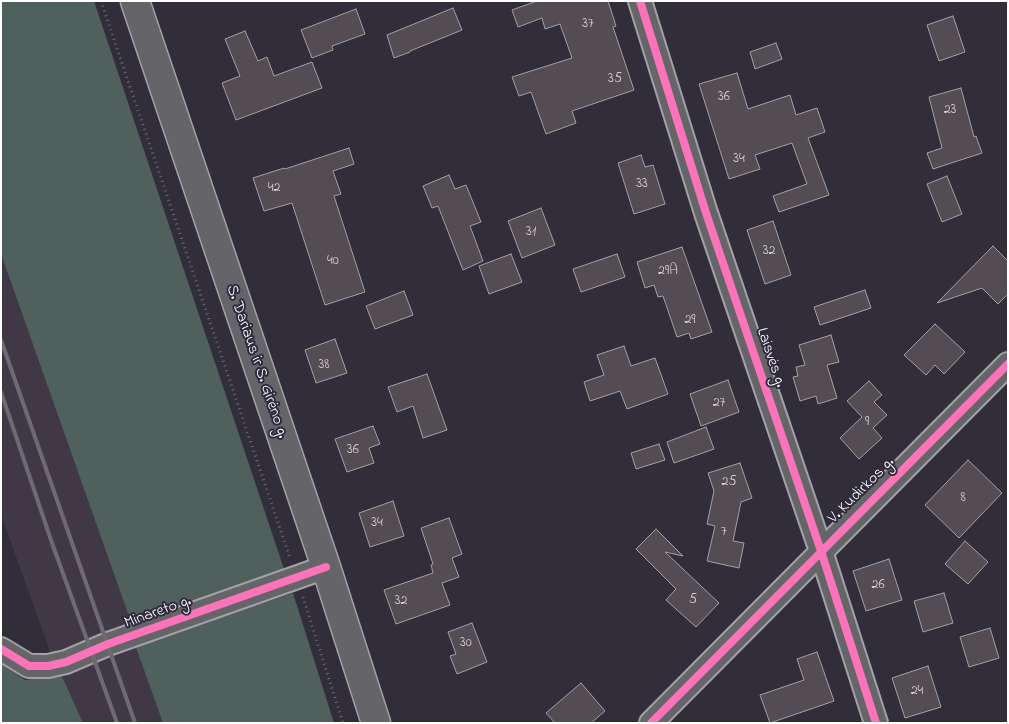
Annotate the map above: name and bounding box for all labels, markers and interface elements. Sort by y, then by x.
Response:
house number: 37 [582,17,594,33]
house number: 35 [608,72,622,88]
house number: 36 [718,90,730,106]
house number: 23 [944,103,956,119]
house number: 34 [733,152,745,168]
house number: 33 [636,177,648,193]
house number: 42 [268,181,280,197]
house number: 31 [526,225,536,241]
house number: 32 [763,244,775,260]
house number: 40 [327,254,339,270]
house number: 29A [658,264,678,280]
street label: S. Dariaus ir S. Girėno g. [221,283,291,441]
house number: 29 [684,313,696,329]
street label: Laisvės g. [751,326,789,390]
house number: 38 [318,358,330,374]
house number: 27 [713,396,725,412]
house number: 9 [865,415,869,431]
house number: 36 [347,443,359,459]
street label: V. Kudirkos g. [825,454,899,528]
house number: 25 [722,475,736,491]
house number: 8 [960,491,966,507]
house number: 34 [371,516,383,532]
house number: 7 [721,525,727,541]
house number: 26 [871,578,885,594]
street label: Minareto g. [122,592,194,634]
house number: 5 [689,593,697,609]
house number: 32 [395,594,407,610]
house number: 30 [460,636,472,652]
house number: 24 [911,684,923,700]

